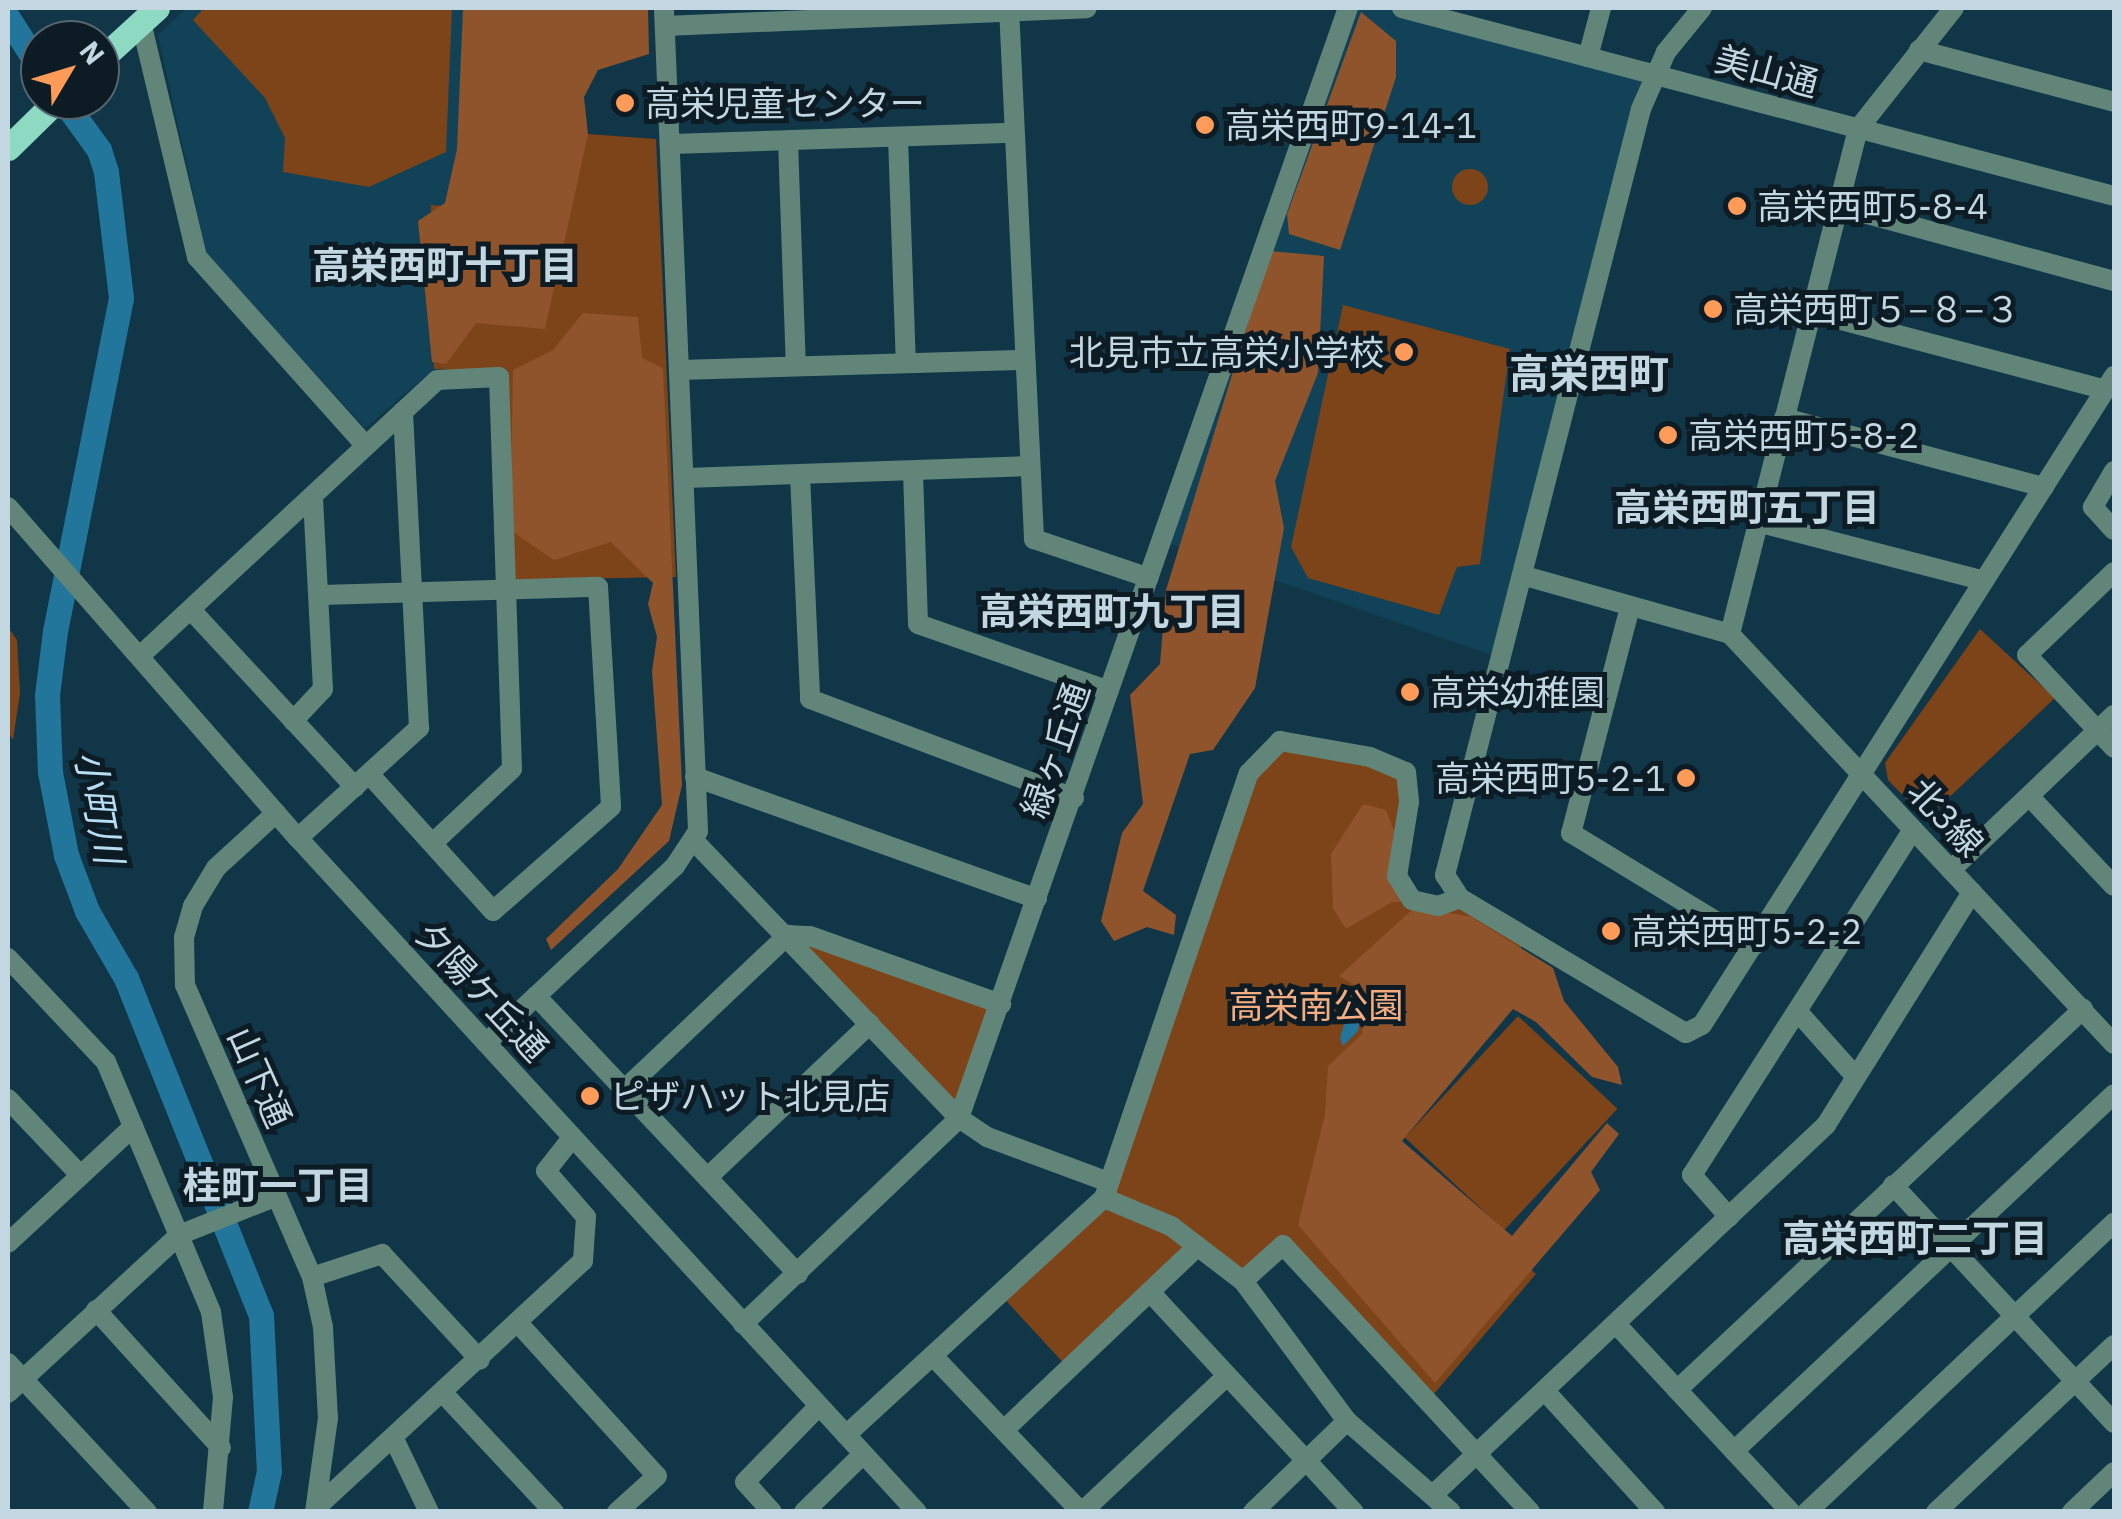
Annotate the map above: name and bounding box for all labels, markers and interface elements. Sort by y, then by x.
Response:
north arrow [20,20,120,120]
text: N [72,33,113,72]
street label: 美山通 [1711,37,1823,105]
place label: 高栄児童センター [645,82,925,124]
marker: 高栄児童センター [614,92,636,114]
place label: 高栄西町9-14-1 [1225,104,1477,146]
marker: 高栄西町9-14-1 [1194,114,1216,136]
place label: 高栄西町5-8-4 [1757,185,1988,227]
marker: 高栄西町5-8-4 [1726,195,1748,217]
district label: 高栄西町十丁目 [312,242,578,288]
place label: 高栄西町５−８−３ [1733,288,2020,330]
marker: 高栄西町５−８−３ [1702,298,1724,320]
place label: 北見市立高栄小学校 [1069,331,1384,373]
marker: 北見市立高栄小学校 [1393,341,1415,363]
district label: 高栄西町 [1509,349,1669,397]
place label: 高栄西町5-8-2 [1688,414,1919,456]
marker: 高栄西町5-8-2 [1657,424,1679,446]
district label: 高栄西町五丁目 [1614,484,1880,530]
district label: 高栄西町九丁目 [979,588,1245,634]
place label: 高栄幼稚園 [1430,671,1605,713]
street label: 緑ヶ丘通 [1012,677,1098,823]
marker: 高栄幼稚園 [1399,681,1421,703]
water label: 小町川 [67,747,133,867]
place label: 高栄西町5-2-1 [1435,757,1666,799]
marker: 高栄西町5-2-1 [1675,767,1697,789]
street label: 北3線 [1900,769,1992,865]
place label: 高栄西町5-2-2 [1631,910,1862,952]
street label: 夕陽ケ丘通 [407,913,557,1069]
marker: 高栄西町5-2-2 [1600,920,1622,942]
park label: 高栄南公園 [1229,984,1403,1026]
street label: 山下通 [219,1020,301,1134]
place label: ピザハット北見店 [610,1075,890,1117]
marker: ピザハット北見店 [579,1085,601,1107]
district label: 桂町一丁目 [183,1162,373,1208]
district label: 高栄西町二丁目 [1782,1215,2048,1261]

